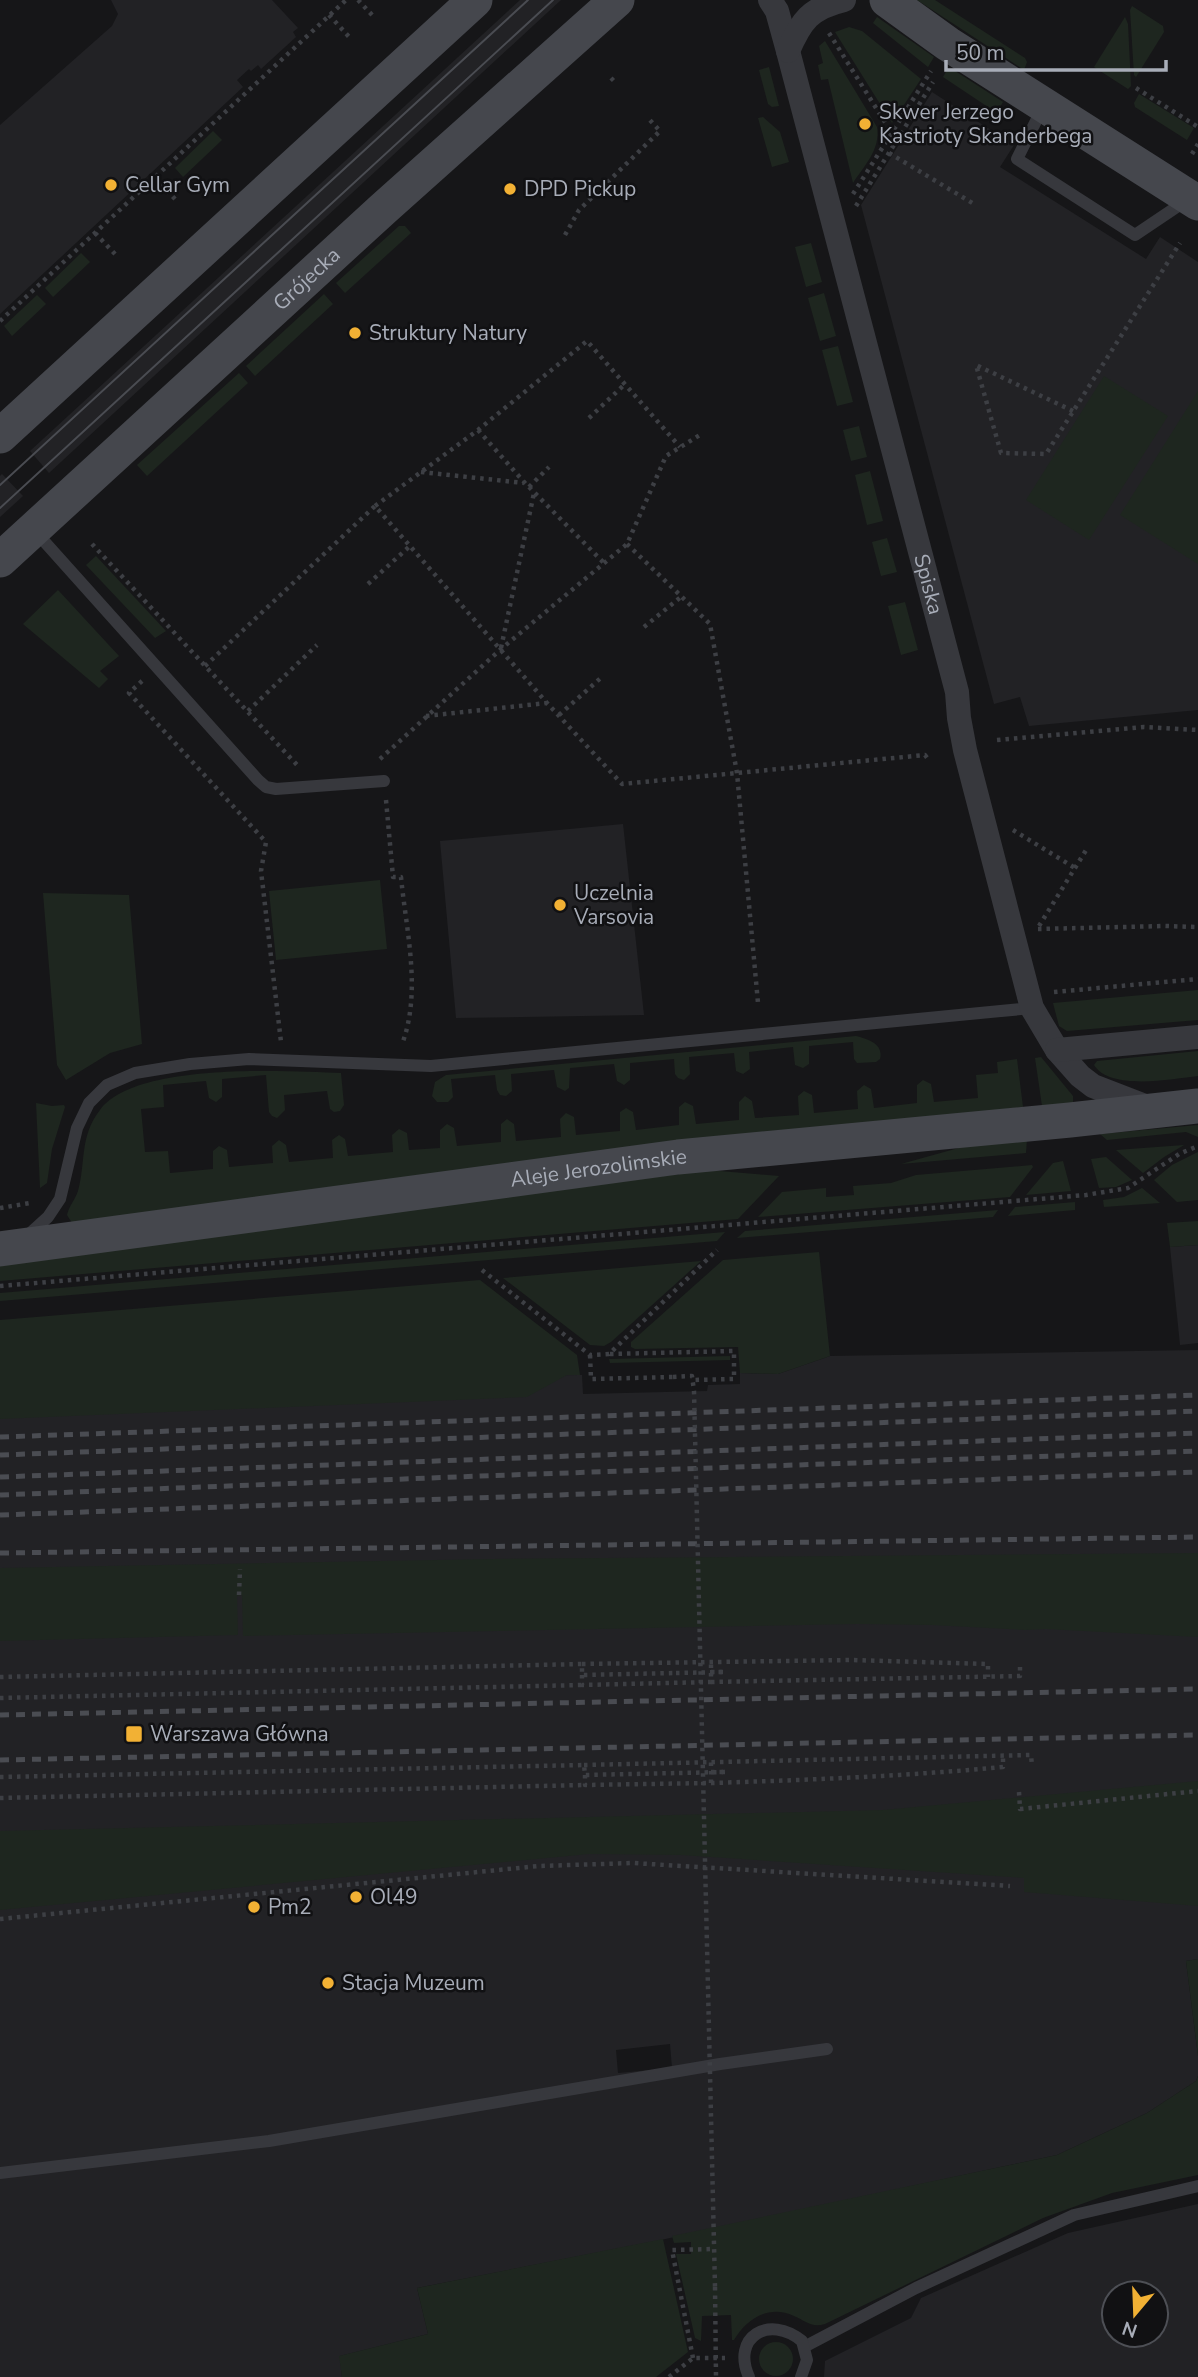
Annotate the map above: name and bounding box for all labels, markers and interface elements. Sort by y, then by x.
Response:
scale bar [946,28,1166,72]
text: 50 m [956,39,1005,67]
place label: Skwer Jerzego Kastrioty Skanderbega [879,98,1092,150]
marker: Skwer Jerzego Kastrioty Skanderbega [857,116,873,132]
place label: Cellar Gym [125,171,230,199]
place label: DPD Pickup [524,175,636,203]
marker: Cellar Gym [103,177,119,193]
marker: DPD Pickup [502,181,518,197]
street label: Grójecka [267,241,346,317]
place label: Struktury Natury [369,319,527,347]
marker: Struktury Natury [347,325,363,341]
street label: Spiska [907,551,950,618]
place label: Uczelnia Varsovia [573,879,654,931]
marker: Uczelnia Varsovia [552,897,568,913]
street label: Aleje Jerozolimskie [508,1142,688,1194]
place label: Warszawa Główna [150,1720,329,1748]
marker: Warszawa Główna [124,1724,144,1744]
place label: Ol49 [370,1883,418,1911]
marker: Ol49 [348,1889,364,1905]
place label: Pm2 [268,1893,312,1921]
marker: Pm2 [246,1899,262,1915]
place label: Stacja Muzeum [342,1969,485,1997]
marker: Stacja Muzeum [320,1975,336,1991]
north arrow [1100,2279,1170,2349]
text: N [1119,2315,1141,2344]

